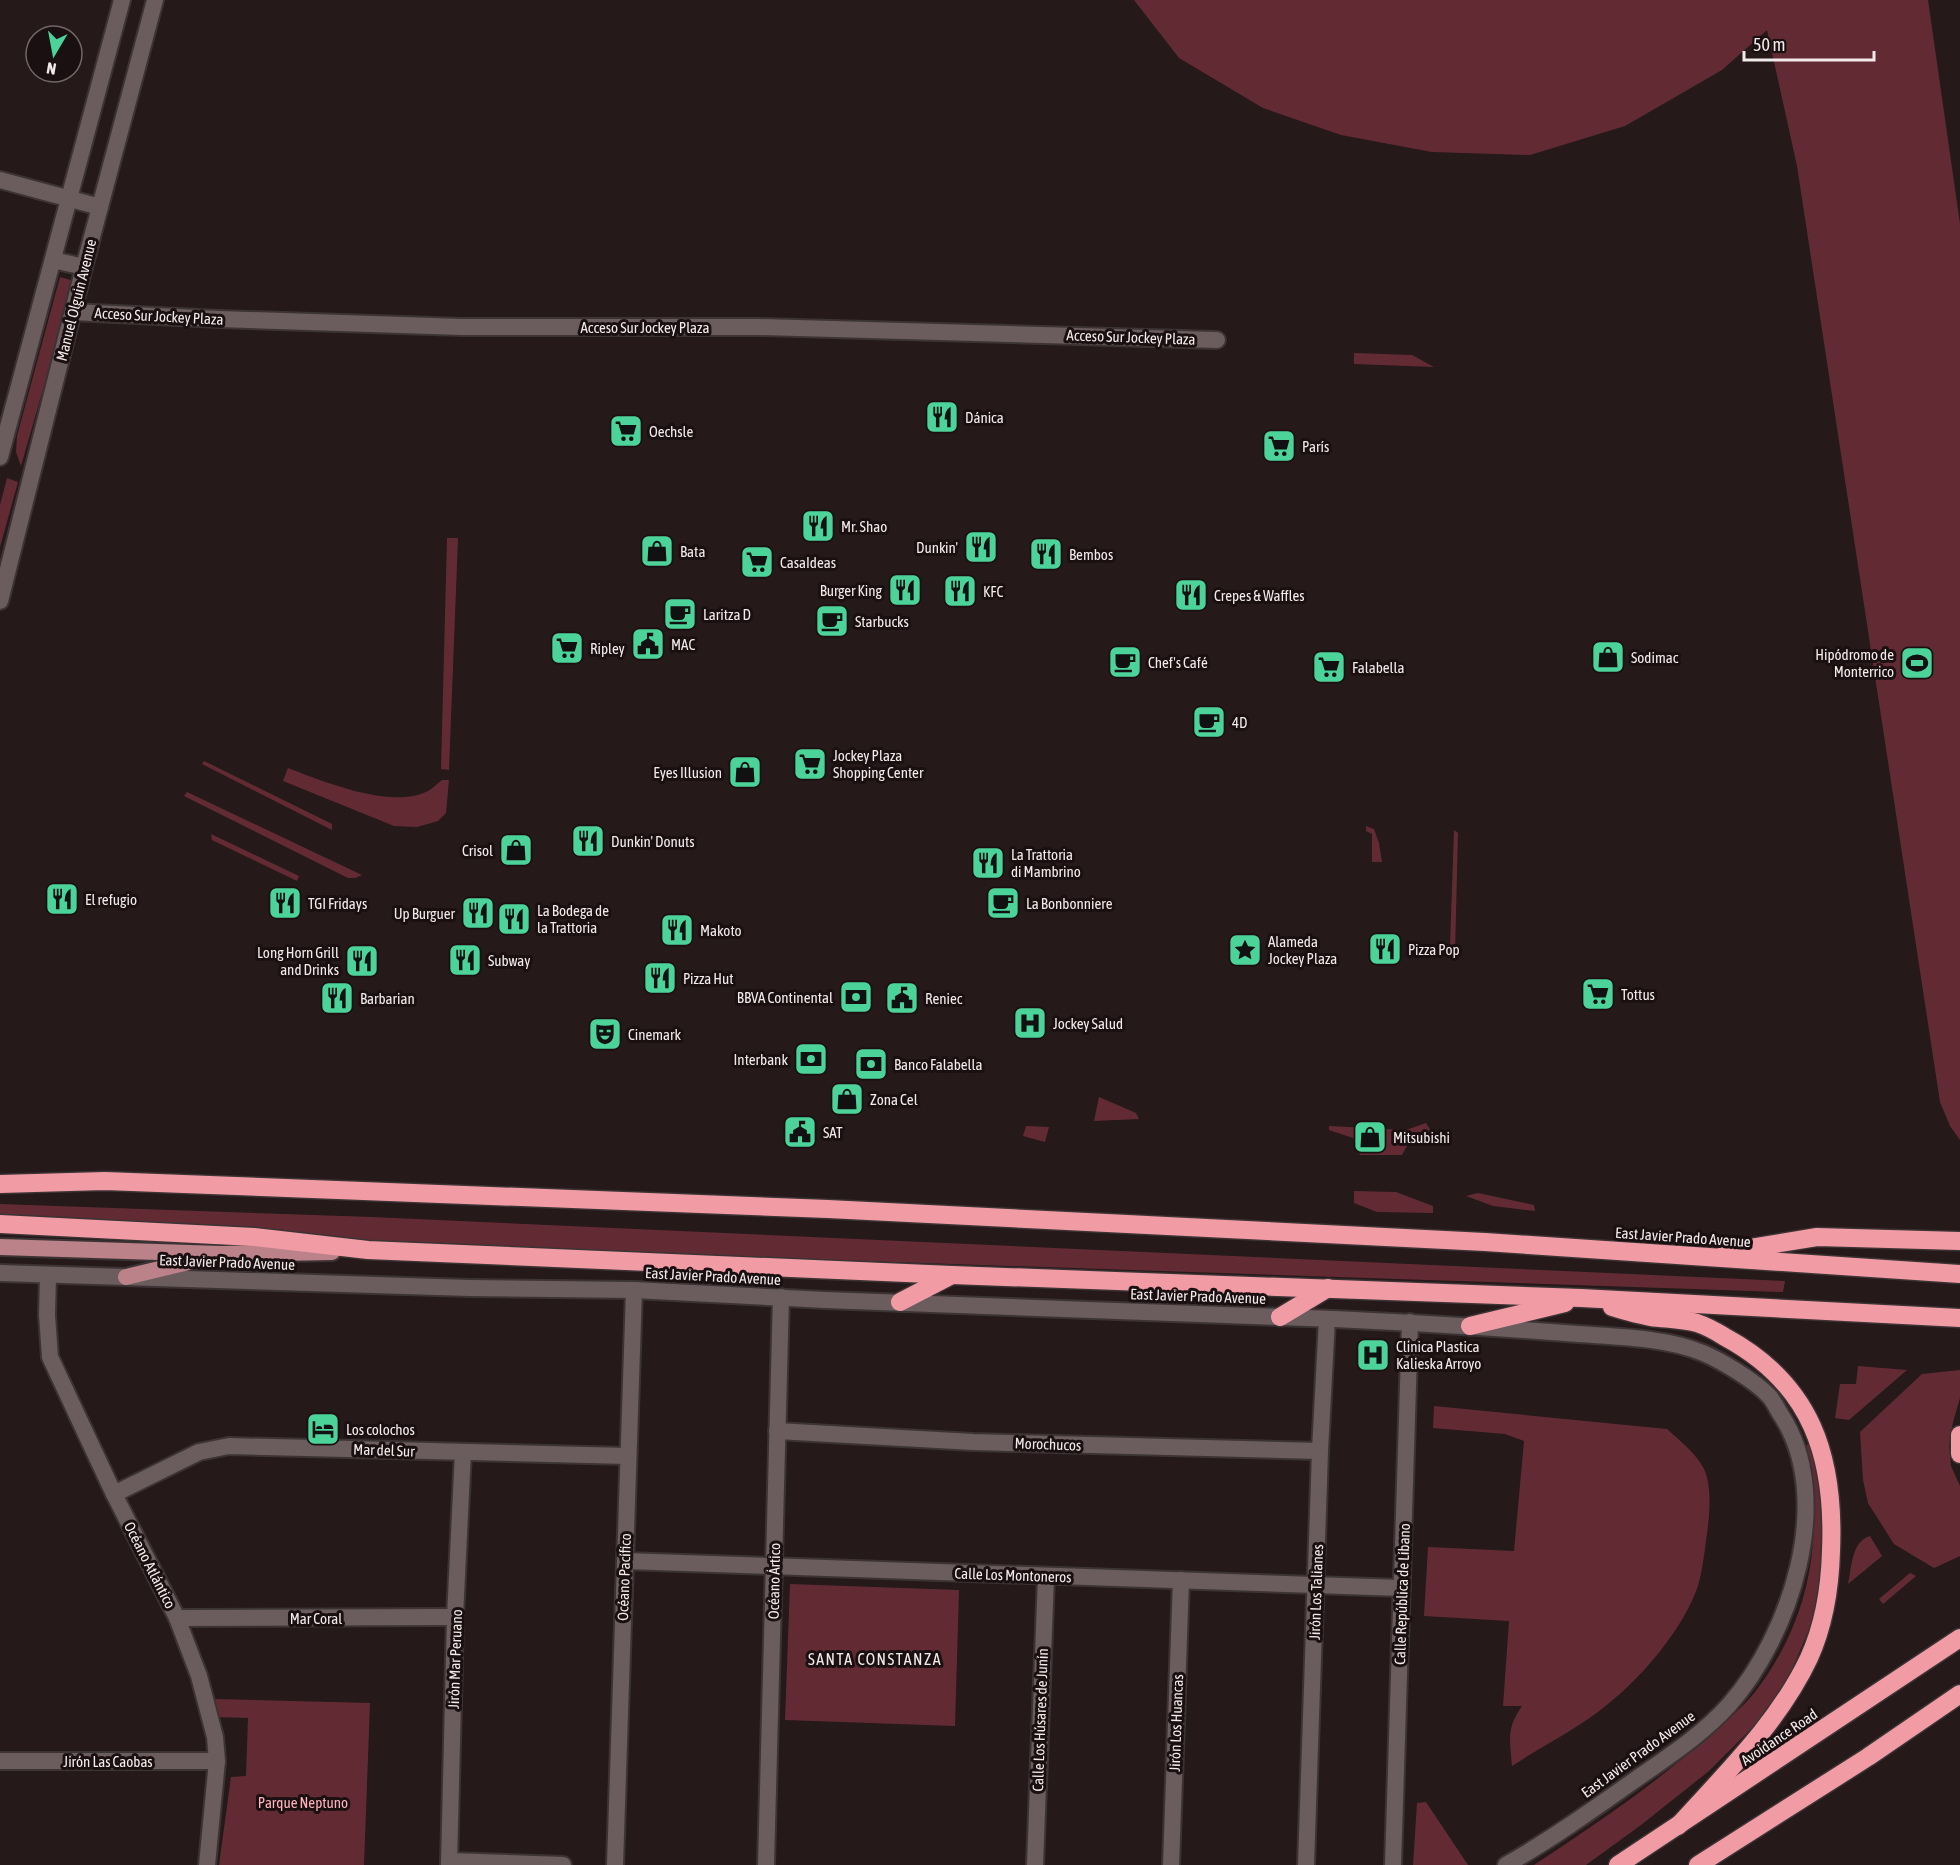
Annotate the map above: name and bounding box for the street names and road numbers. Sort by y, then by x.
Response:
street label: Manuel Olguin Avenue [53,237,99,363]
street label: Acceso Sur Jockey Plaza [94,304,224,328]
street label: Acceso Sur Jockey Plaza [581,319,709,336]
street label: Acceso Sur Jockey Plaza [1066,326,1196,348]
street label: East Javier Prado Avenue [1615,1224,1752,1250]
street label: East Javier Prado Avenue [159,1251,295,1273]
street label: East Javier Prado Avenue [645,1264,781,1288]
street label: East Javier Prado Avenue [1130,1285,1266,1307]
street label: Morochucos [1014,1434,1082,1454]
street label: Mar del Sur [353,1440,416,1460]
street label: Océano Atlántico [121,1519,179,1611]
street label: Calle República de Líbano [1391,1523,1413,1665]
street label: Océano Pacífico [614,1533,634,1621]
street label: Océano Ártico [765,1543,783,1619]
street label: Jirón Los Talianes [1306,1544,1326,1640]
street label: Calle Los Montoneros [954,1564,1072,1586]
street label: Jirón Mar Peruano [445,1609,465,1709]
street label: Mar Coral [290,1610,342,1627]
street label: Calle Los Húsares de Junín [1029,1648,1051,1792]
street label: Jirón Los Huancas [1166,1674,1186,1772]
street label: Avoidance Road [1738,1705,1820,1769]
street label: East Javier Prado Avenue [1578,1707,1698,1801]
street label: Jirón Las Caobas [63,1753,153,1770]

